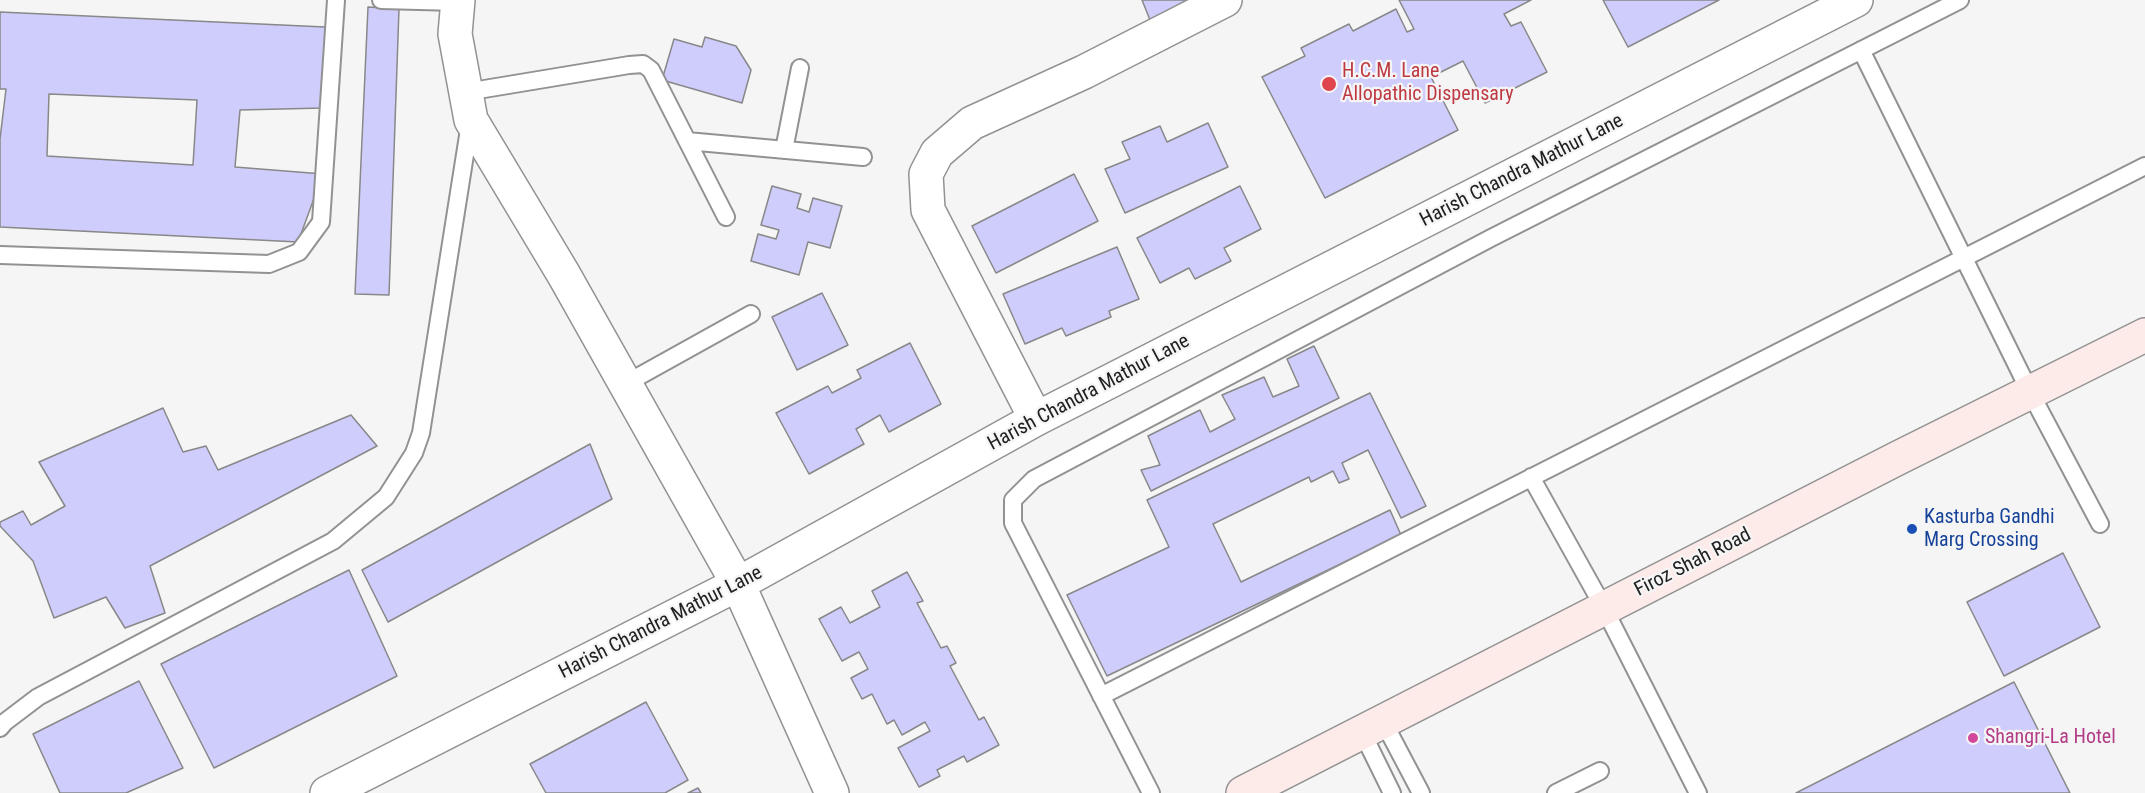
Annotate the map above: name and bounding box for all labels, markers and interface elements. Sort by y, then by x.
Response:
place label: H.C.M. Lane Allopathic Dispensary [1342,60,1514,107]
marker: H.C.M. Lane Allopathic Dispensary [1320,75,1338,93]
street label: Harish Chandra Mathur Lane [1416,109,1628,233]
street label: Harish Chandra Mathur Lane [984,330,1194,456]
place label: Kasturba Gandhi Marg Crossing [1924,506,2055,553]
marker: Kasturba Gandhi Marg Crossing [1905,522,1919,536]
street label: Firoz Shah Road [1631,523,1755,603]
street label: Harish Chandra Mathur Lane [555,561,767,685]
place label: Shangri-La Hotel [1985,726,2116,750]
marker: Shangri-La Hotel [1966,731,1980,745]

